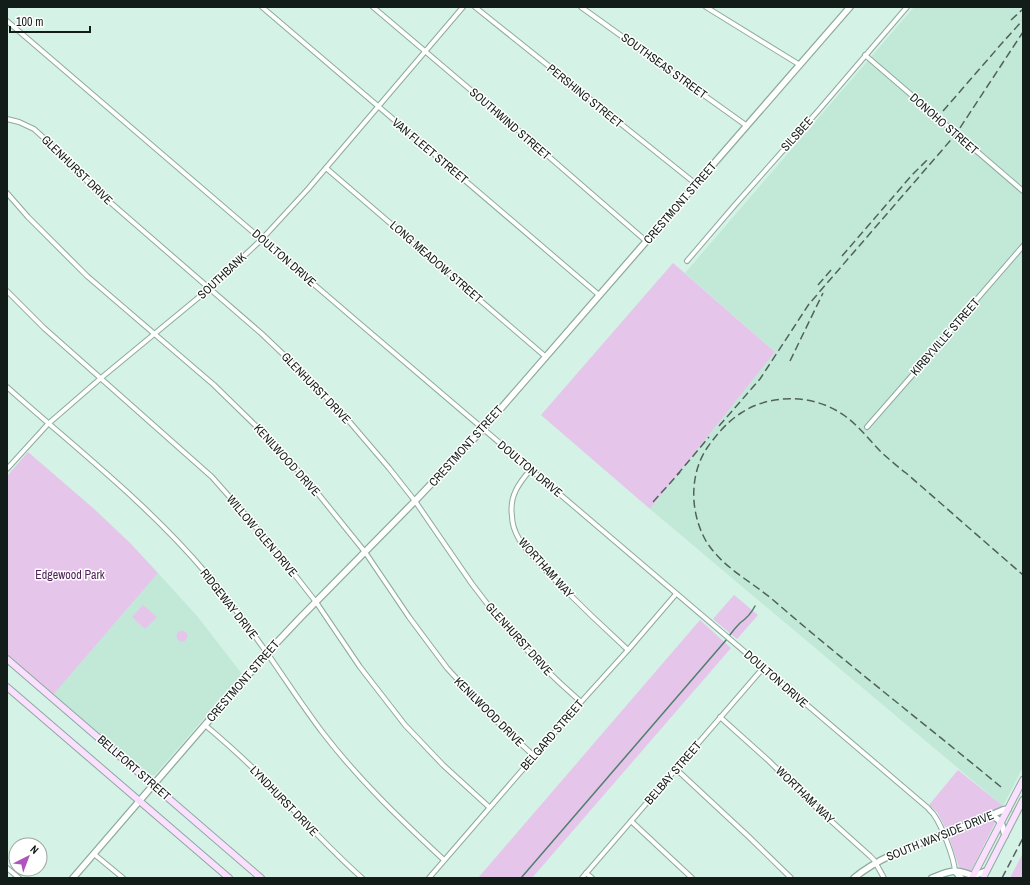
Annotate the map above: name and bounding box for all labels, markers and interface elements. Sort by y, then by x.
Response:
scale bar [10,8,90,34]
text: 100 m [16,14,43,30]
street label: SOUTHSEAS STREET [618,29,710,103]
street label: PERSHING STREET [544,61,626,131]
street label: SOUTHWIND STREET [466,84,554,164]
street label: DONOHO STREET [906,90,982,158]
street label: SILSBEE [777,113,817,155]
street label: VAN FLEET STREET [389,115,471,187]
street label: GLENHURST DRIVE [38,132,116,208]
street label: CRESTMONT STREET [640,159,720,247]
street label: LONG MEADOW STREET [386,217,486,307]
street label: DOULTON DRIVE [249,226,319,290]
street label: SOUTHBANK [194,249,250,303]
street label: KIRBYVILLE STREET [907,295,983,379]
street label: GLENHURST DRIVE [278,349,354,427]
street label: CRESTMONT STREET [425,402,507,490]
street label: KENILWOOD DRIVE [250,420,324,500]
street label: DOULTON DRIVE [494,437,566,501]
street label: WILLOW GLEN DRIVE [223,492,301,580]
street label: WORTHAM WAY [515,534,578,602]
street label: RIDGEWAY DRIVE [196,566,262,642]
park label: Edgewood Park [35,567,105,583]
street label: GLENHURST DRIVE [482,599,556,679]
street label: CRESTMONT STREET [203,637,283,725]
street label: DOULTON DRIVE [741,647,811,711]
street label: KENILWOOD DRIVE [451,674,527,750]
street label: BELGARD STREET [517,696,587,774]
street label: BELLFORT STREET [94,732,174,804]
street label: BELBAY STREET [641,738,705,808]
street label: LYNDHURST DRIVE [246,762,322,840]
street label: WORTHAM WAY [772,763,838,827]
street label: SOUTH WAYSIDE DRIVE [884,807,996,865]
north arrow [8,837,48,877]
text: N [28,842,42,857]

